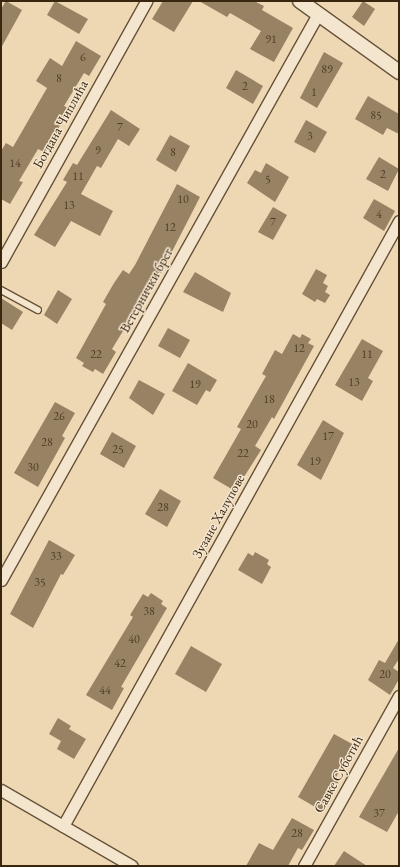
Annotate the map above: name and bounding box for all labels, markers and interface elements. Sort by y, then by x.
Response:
house number: 91 [265,33,277,47]
house number: 6 [80,51,86,65]
house number: 89 [321,63,333,77]
house number: 8 [56,72,62,86]
street label: Богдана Чиплића [29,77,91,171]
house number: 2 [242,80,248,94]
house number: 1 [311,86,317,100]
house number: 85 [370,109,382,123]
house number: 7 [117,121,123,135]
house number: 3 [307,130,313,144]
house number: 9 [95,144,101,158]
house number: 8 [170,146,176,160]
house number: 14 [9,157,21,171]
house number: 2 [380,168,386,182]
house number: 11 [72,170,84,184]
house number: 5 [265,173,271,187]
house number: 10 [177,193,189,207]
house number: 13 [63,199,75,213]
house number: 4 [376,208,382,222]
house number: 7 [270,216,276,230]
house number: 12 [164,221,176,235]
street label: Ветернички брег [116,245,176,335]
house number: 12 [293,342,305,356]
house number: 22 [90,348,102,362]
house number: 11 [361,348,373,362]
house number: 13 [348,376,360,390]
house number: 19 [189,378,201,392]
house number: 18 [263,393,275,407]
house number: 26 [53,410,65,424]
house number: 20 [246,418,258,432]
house number: 17 [322,430,334,444]
house number: 28 [41,436,53,450]
house number: 25 [112,443,124,457]
house number: 22 [237,447,249,461]
house number: 19 [309,455,321,469]
house number: 30 [27,461,39,475]
street label: Зузане Халупове [188,471,248,561]
house number: 28 [157,501,169,515]
house number: 33 [50,550,62,564]
house number: 35 [34,576,46,590]
house number: 38 [143,605,155,619]
house number: 40 [128,633,140,647]
house number: 42 [114,657,126,671]
house number: 20 [379,668,391,682]
house number: 44 [99,684,111,698]
street label: Савке Суботић [310,732,366,816]
house number: 37 [373,807,385,821]
house number: 28 [291,827,303,841]

